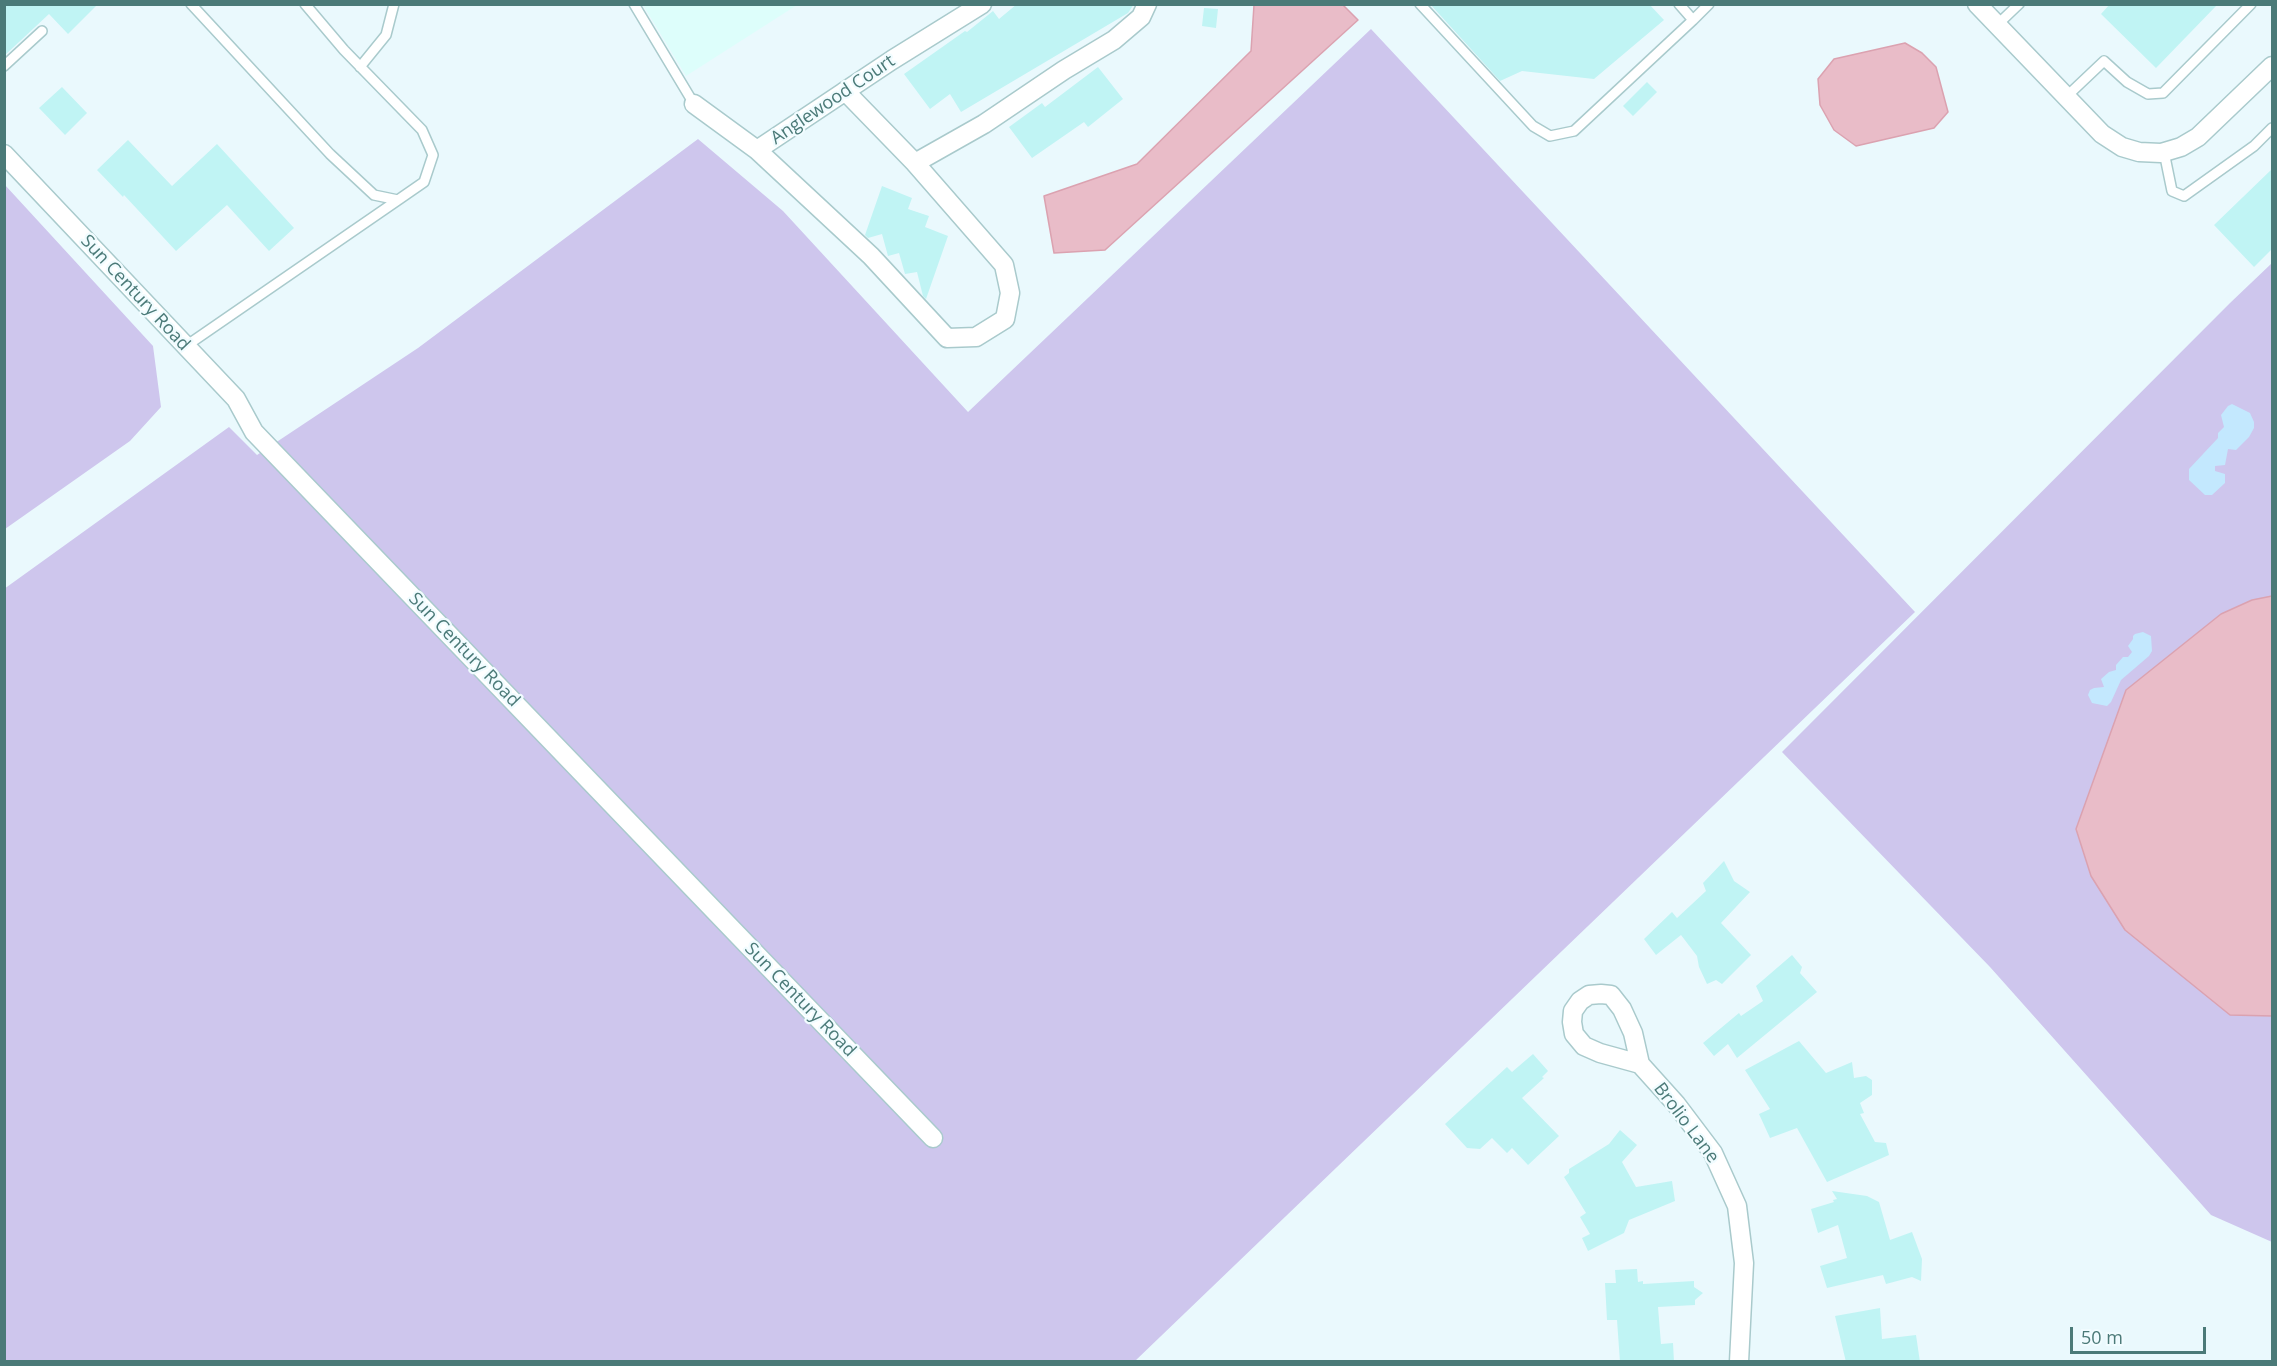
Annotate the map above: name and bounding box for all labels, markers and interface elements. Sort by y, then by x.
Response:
street label: Anglewood Court [767,50,899,150]
street label: Sun Century Road [76,231,194,355]
street label: Sun Century Road [404,588,524,712]
street label: Sun Century Road [740,938,860,1062]
street label: Brolio Lane [1649,1079,1723,1167]
scale bar [2073,1315,2210,1353]
text: 50 m [2081,1325,2123,1349]

